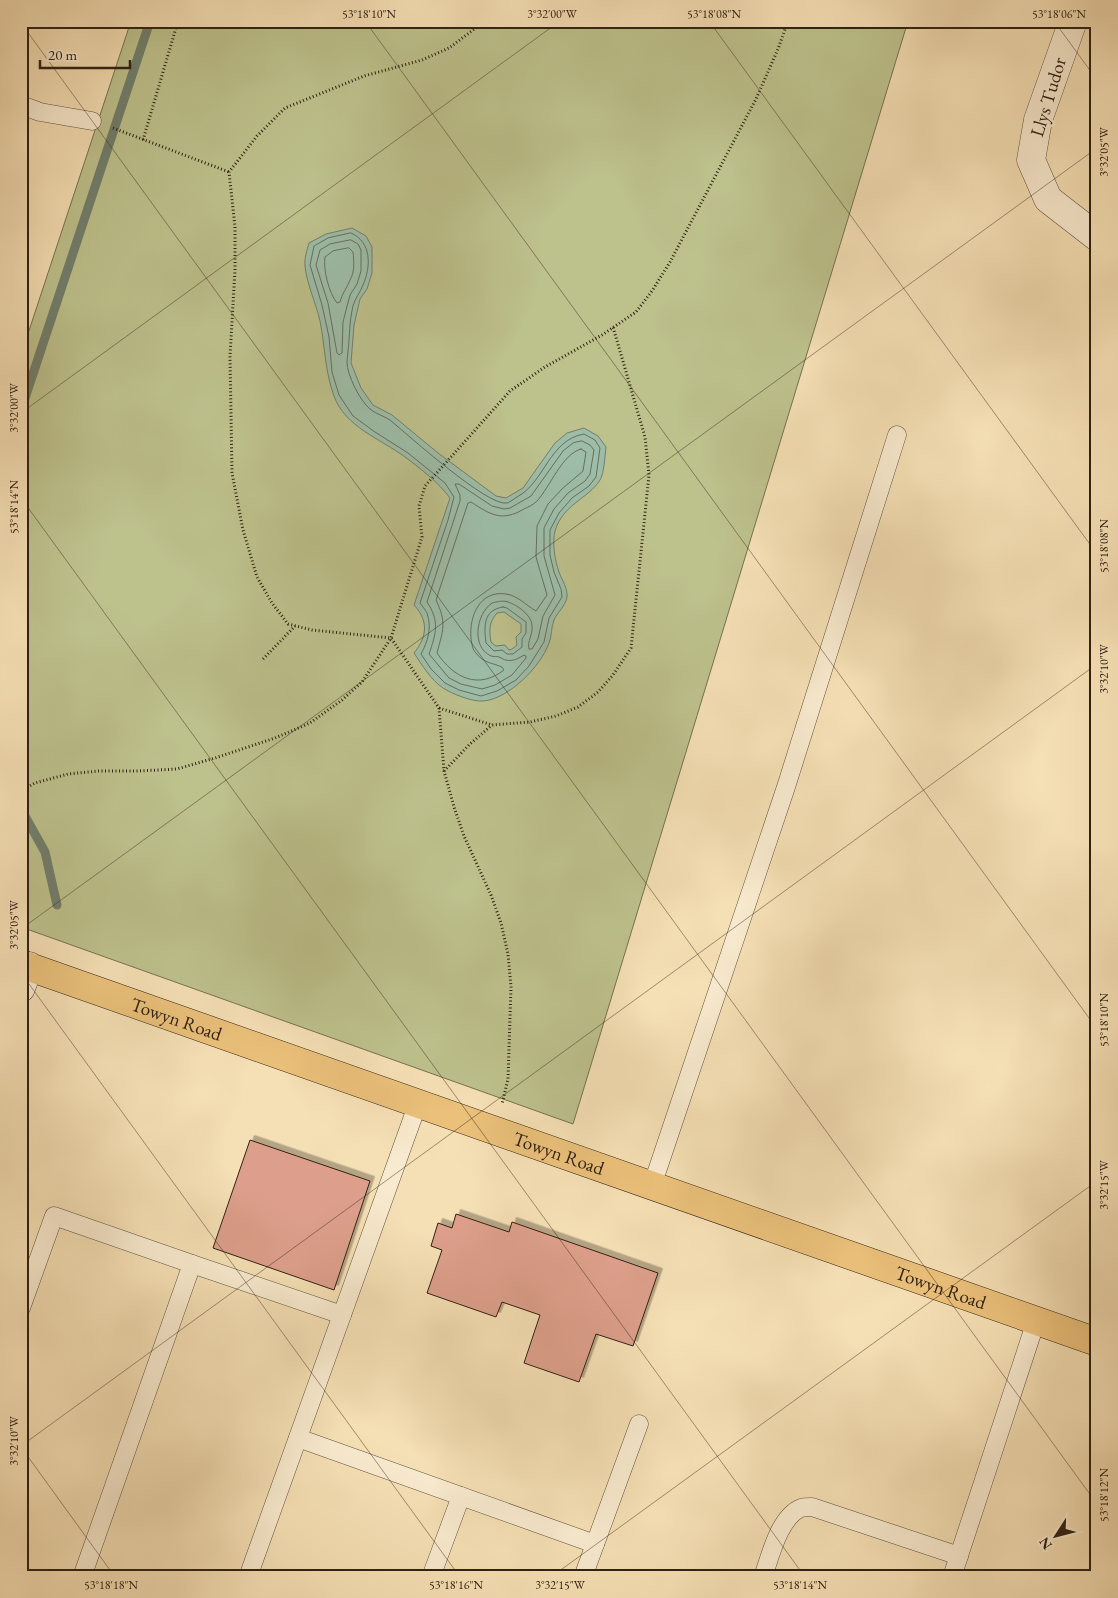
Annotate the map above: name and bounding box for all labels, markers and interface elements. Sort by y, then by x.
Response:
text: 53°18'10"N [342,6,396,22]
text: 3°32'00"W [527,6,578,22]
text: 53°18'08"N [687,6,741,22]
text: 53°18'06"N [1032,6,1086,22]
scale bar [40,38,130,70]
text: 20 m [48,45,77,64]
street label: Llys Tudor [1024,54,1072,140]
text: 3°32'05"W [1096,126,1112,177]
text: 3°32'00"W [6,382,22,433]
text: 53°18'14"N [6,480,22,534]
text: 53°18'08"N [1096,519,1112,573]
text: 3°32'10"W [1096,643,1112,694]
text: 3°32'05"W [6,899,22,950]
street label: Towyn Road [128,991,226,1046]
text: 53°18'10"N [1096,993,1112,1047]
street label: Towyn Road [510,1125,608,1181]
text: 3°32'15"W [1096,1159,1112,1210]
street label: Towyn Road [892,1260,990,1315]
text: 3°32'10"W [6,1415,22,1466]
text: 53°18'12"N [1096,1468,1112,1522]
north arrow [1030,1510,1080,1560]
text: N [1034,1533,1056,1554]
text: 53°18'18"N [84,1577,138,1593]
text: 53°18'16"N [429,1577,483,1593]
text: 3°32'15"W [535,1577,586,1593]
text: 53°18'14"N [773,1577,827,1593]

